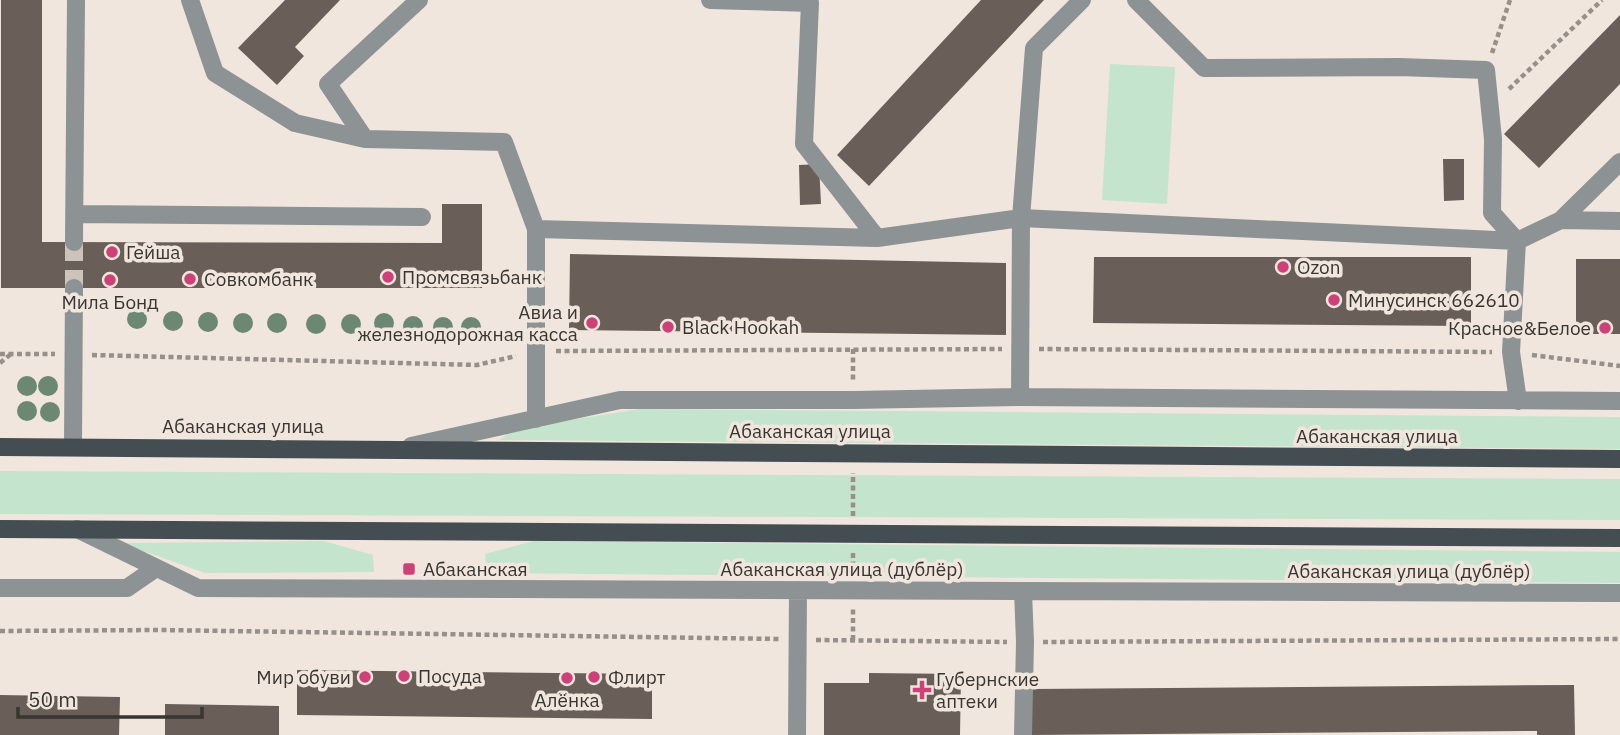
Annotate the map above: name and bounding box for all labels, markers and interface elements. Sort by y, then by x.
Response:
place label: Гейша [126,240,181,264]
marker: Гейша [104,244,120,260]
place label: Ozon [1297,255,1341,279]
marker: Ozon [1275,259,1291,275]
place label: Промсвязьбанк [402,265,542,289]
place label: Совкомбанк [204,267,314,291]
marker: Промсвязьбанк [380,269,396,285]
marker: Совкомбанк [182,271,198,287]
marker: Мила Бонд [102,272,118,288]
place label: Минусинск 662610 [1348,288,1520,312]
place label: Мила Бонд [61,290,159,314]
marker: Минусинск 662610 [1326,292,1342,308]
place label: Авиа и железнодорожная касса [357,300,578,346]
marker: Авиа и железнодорожная касса [584,315,600,331]
place label: Black Hookah [682,315,799,339]
place label: Красное&Белое [1448,316,1591,340]
marker: Black Hookah [660,319,676,335]
marker: Красное&Белое [1597,320,1613,336]
street label: Абаканская улица [162,414,324,438]
street label: Абаканская улица [729,419,891,443]
street label: Абаканская улица [1296,424,1458,448]
place label: Абаканская [423,557,528,581]
street label: Абаканская улица (дублёр) [720,557,964,581]
street label: Абаканская улица (дублёр) [1287,559,1531,583]
marker: Абаканская [401,561,417,577]
place label: Посуда [418,664,482,688]
place label: Мир обуви [256,665,351,689]
place label: Флирт [608,665,666,689]
place label: Губернские аптеки [936,667,1039,713]
marker: Посуда [396,668,412,684]
marker: Мир обуви [357,669,373,685]
marker: Флирт [586,669,602,685]
marker: Алёнка [559,670,575,686]
scale bar [18,676,201,720]
marker: Губернские аптеки [914,682,930,698]
text: 50 m [28,685,77,713]
place label: Алёнка [534,688,600,712]

